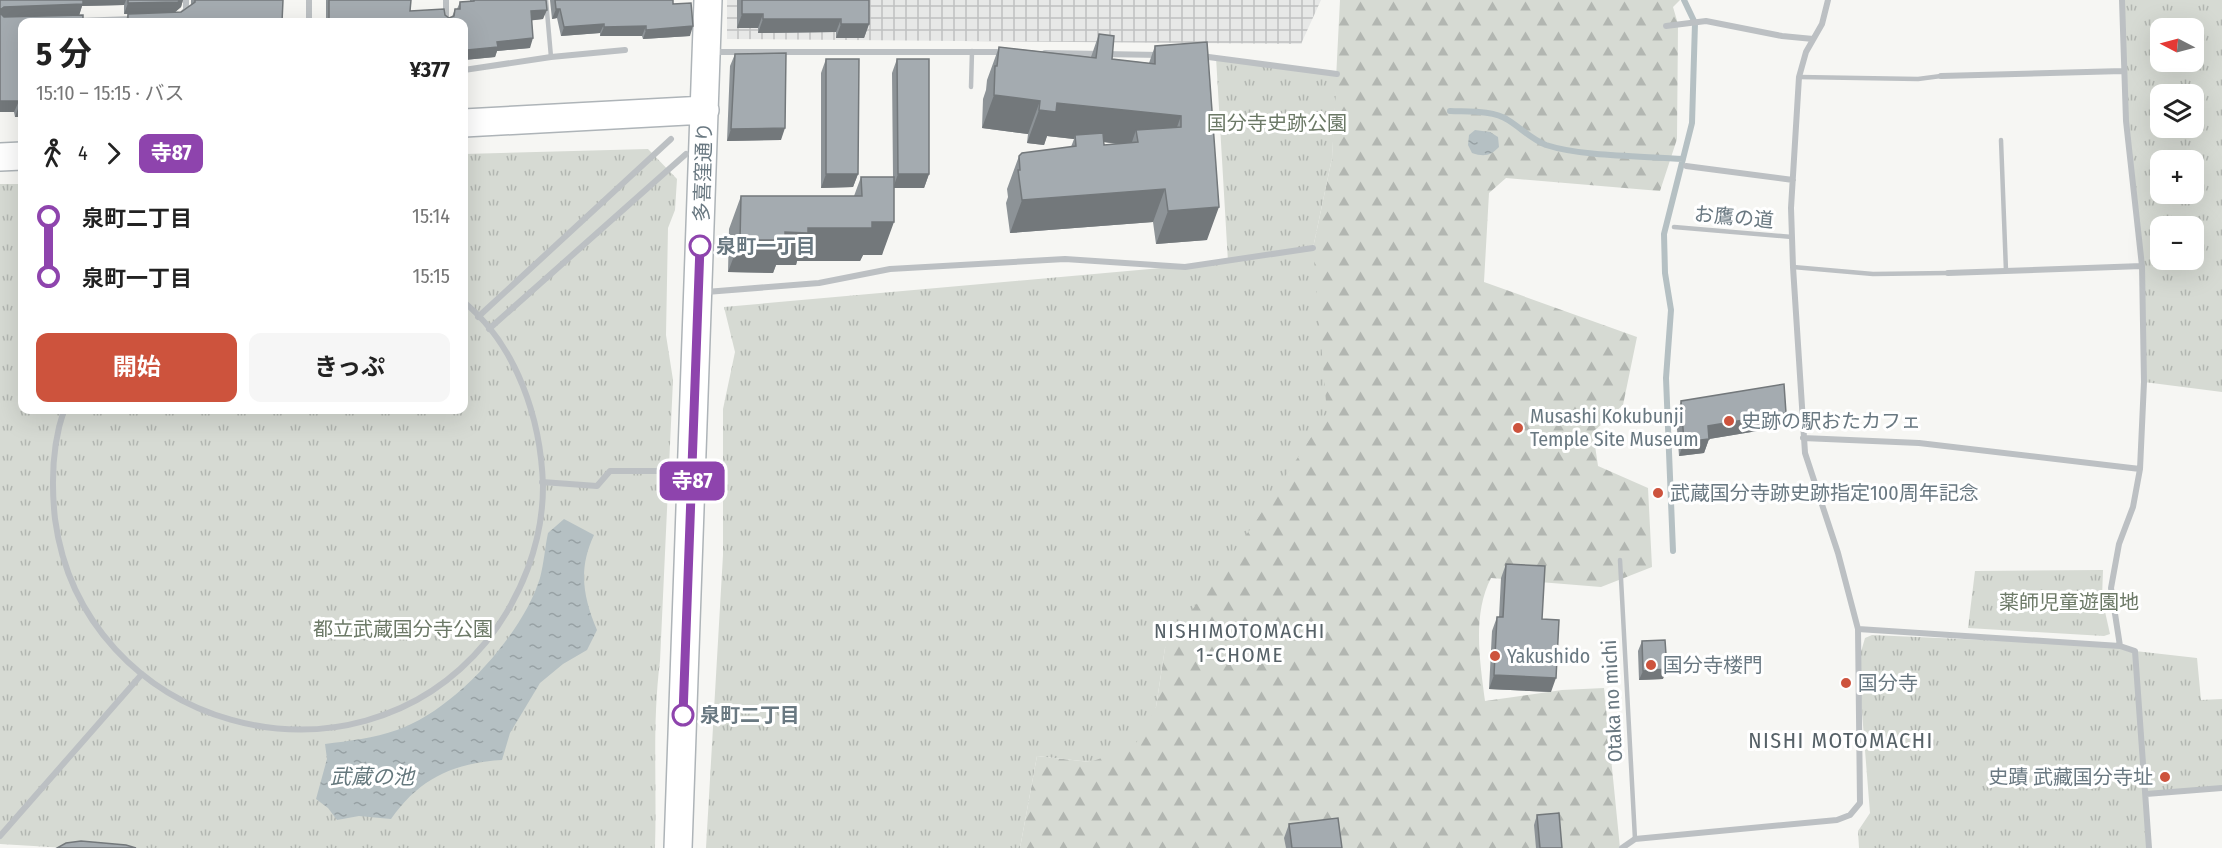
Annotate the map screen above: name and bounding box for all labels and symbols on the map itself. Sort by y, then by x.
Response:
north arrow [2150,18,2204,72]
park label: 国分寺史跡公園 [1207,111,1347,135]
street label: 多喜窪通り [689,122,717,222]
street label: お鷹の道 [1693,202,1775,232]
place label: 泉町一丁目 [716,234,816,258]
marker: 泉町一丁目 [689,235,711,257]
place label: Musashi Kokubunji Temple Site Museum [1530,404,1699,451]
place label: 史跡の駅おたカフェ [1741,409,1921,433]
marker: 史跡の駅おたカフェ [1722,414,1736,428]
marker: Musashi Kokubunji Temple Site Museum [1511,421,1525,435]
line badge: 寺87 [658,462,726,500]
place label: 武蔵国分寺跡史跡指定100周年記念 [1670,481,1979,505]
marker: 武蔵国分寺跡史跡指定100周年記念 [1651,486,1665,500]
park label: 薬師児童遊園地 [1999,590,2139,614]
park label: 都立武蔵国分寺公園 [313,617,493,641]
district label: NISHIMOTOMACHI 1-CHOME [1154,618,1326,668]
street label: Otaka no michi [1597,639,1627,763]
place label: Yakushido [1507,644,1590,668]
marker: Yakushido [1488,649,1502,663]
place label: 国分寺楼門 [1663,653,1763,677]
marker: 国分寺楼門 [1644,658,1658,672]
place label: 国分寺 [1858,671,1918,695]
marker: 国分寺 [1839,676,1853,690]
place label: 泉町二丁目 [700,703,800,727]
marker: 泉町二丁目 [672,704,694,726]
district label: NISHI MOTOMACHI [1748,727,1934,754]
water label: 武蔵の池 [330,764,416,790]
place label: 史蹟 武藏国分寺址 [1988,765,2153,789]
marker: 史蹟 武藏国分寺址 [2158,770,2172,784]

